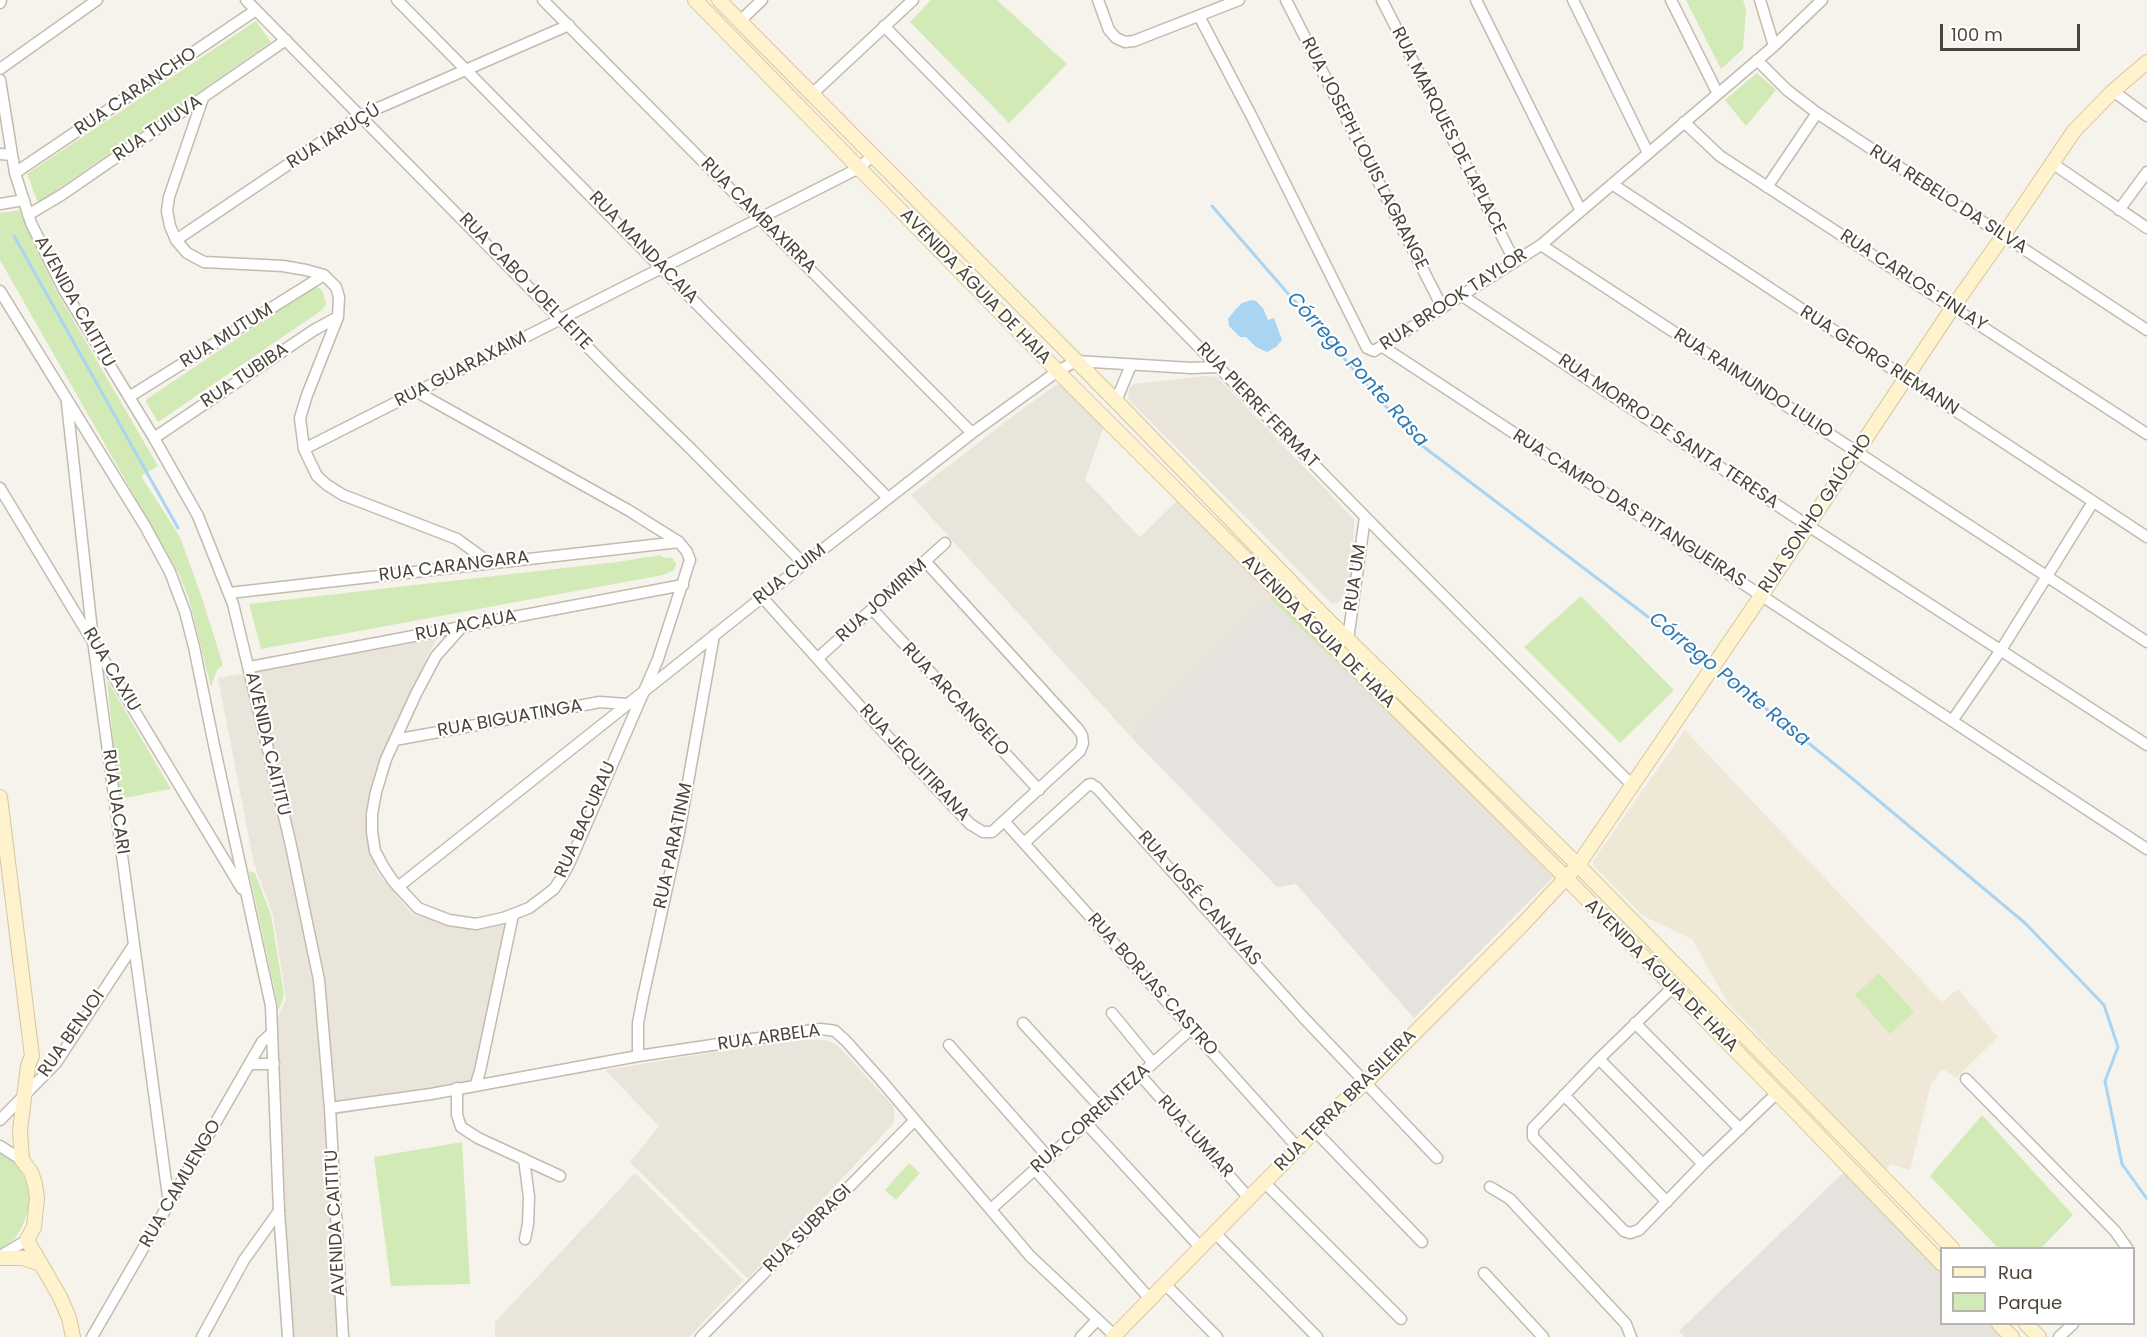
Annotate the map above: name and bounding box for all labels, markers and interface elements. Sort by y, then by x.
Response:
scale bar [1943,12,2082,50]
text: 100 m [1951,22,2003,47]
street label: RUA MARQUES DE LAPLACE [1386,24,1510,238]
street label: RUA JOSEPH LOUIS LAGRANGE [1296,34,1432,274]
street label: RUA CARANCHO [71,43,201,141]
street label: RUA TUIUVA [109,91,207,167]
street label: RUA IARUÇÚ [283,100,385,174]
street label: RUA REBELO DA SILVA [1865,141,2031,259]
street label: RUA CAMBAXIRRA [696,154,820,278]
street label: RUA MANDACAIA [584,187,702,309]
street label: AVENIDA ÁGUIA DE HAIA [895,205,1055,369]
street label: RUA CABO JOEL LEITE [454,209,596,355]
street label: RUA CARLOS FINLAY [1835,225,1991,337]
street label: AVENIDA CAITITU [29,233,119,371]
street label: RUA BROOK TAYLOR [1376,244,1532,356]
water label: Córrego Ponte Rasa [1281,288,1433,452]
street label: RUA MUTUM [177,299,277,373]
street label: RUA GEORG RIEMANN [1796,302,1962,420]
street label: RUA RAIMUNDO LULIO [1669,324,1837,444]
street label: RUA GUARAXAIM [392,328,530,412]
street label: RUA TUBIBA [197,339,293,413]
street label: RUA PIERRE FERMAT [1191,339,1323,473]
street label: RUA MORRO DE SANTA TERESA [1554,350,1782,514]
street label: RUA CAMPO DAS PITANGUEIRAS [1508,425,1750,593]
street label: RUA SONHO GAÚCHO [1755,430,1877,598]
street label: RUA CUIM [749,540,831,610]
street label: RUA UM [1341,543,1371,613]
street label: RUA CARANGARA [378,547,530,587]
street label: AVENIDA ÁGUIA DE HAIA [1237,551,1399,713]
street label: RUA JOMIRIM [832,555,932,647]
street label: RUA ACAUA [414,606,518,646]
water label: Córrego Ponte Rasa [1644,608,1814,752]
street label: RUA CAXIU [78,624,144,716]
street label: RUA ARCANGELO [897,639,1013,761]
street label: AVENIDA CAITITU [240,670,294,818]
street label: RUA BIGUATINGA [436,696,584,742]
street label: RUA JEQUITIRANA [854,700,974,826]
street label: RUA UACARI [97,748,133,856]
street label: RUA BACURAU [551,759,621,881]
street label: RUA PARATINM [650,781,698,911]
street label: RUA JOSÉ CANAVAS [1133,827,1265,971]
street label: AVENIDA ÁGUIA DE HAIA [1580,895,1742,1057]
street label: RUA BORJAS CASTRO [1082,909,1222,1061]
street label: RUA BENJOI [34,986,110,1082]
street label: RUA ARBELA [716,1020,822,1056]
street label: RUA TERRA BRASILEIRA [1271,1026,1421,1176]
street label: RUA CORRENTEZA [1027,1060,1155,1178]
street label: RUA LUMIAR [1153,1092,1237,1182]
street label: RUA CAMUENGO [136,1116,226,1252]
street label: AVENIDA CAITITU [321,1149,351,1297]
street label: RUA SUBRAGI [760,1181,856,1277]
legend [1940,1247,2135,1325]
text: Rua [1998,1260,2033,1285]
text: Parque [1998,1290,2062,1315]

